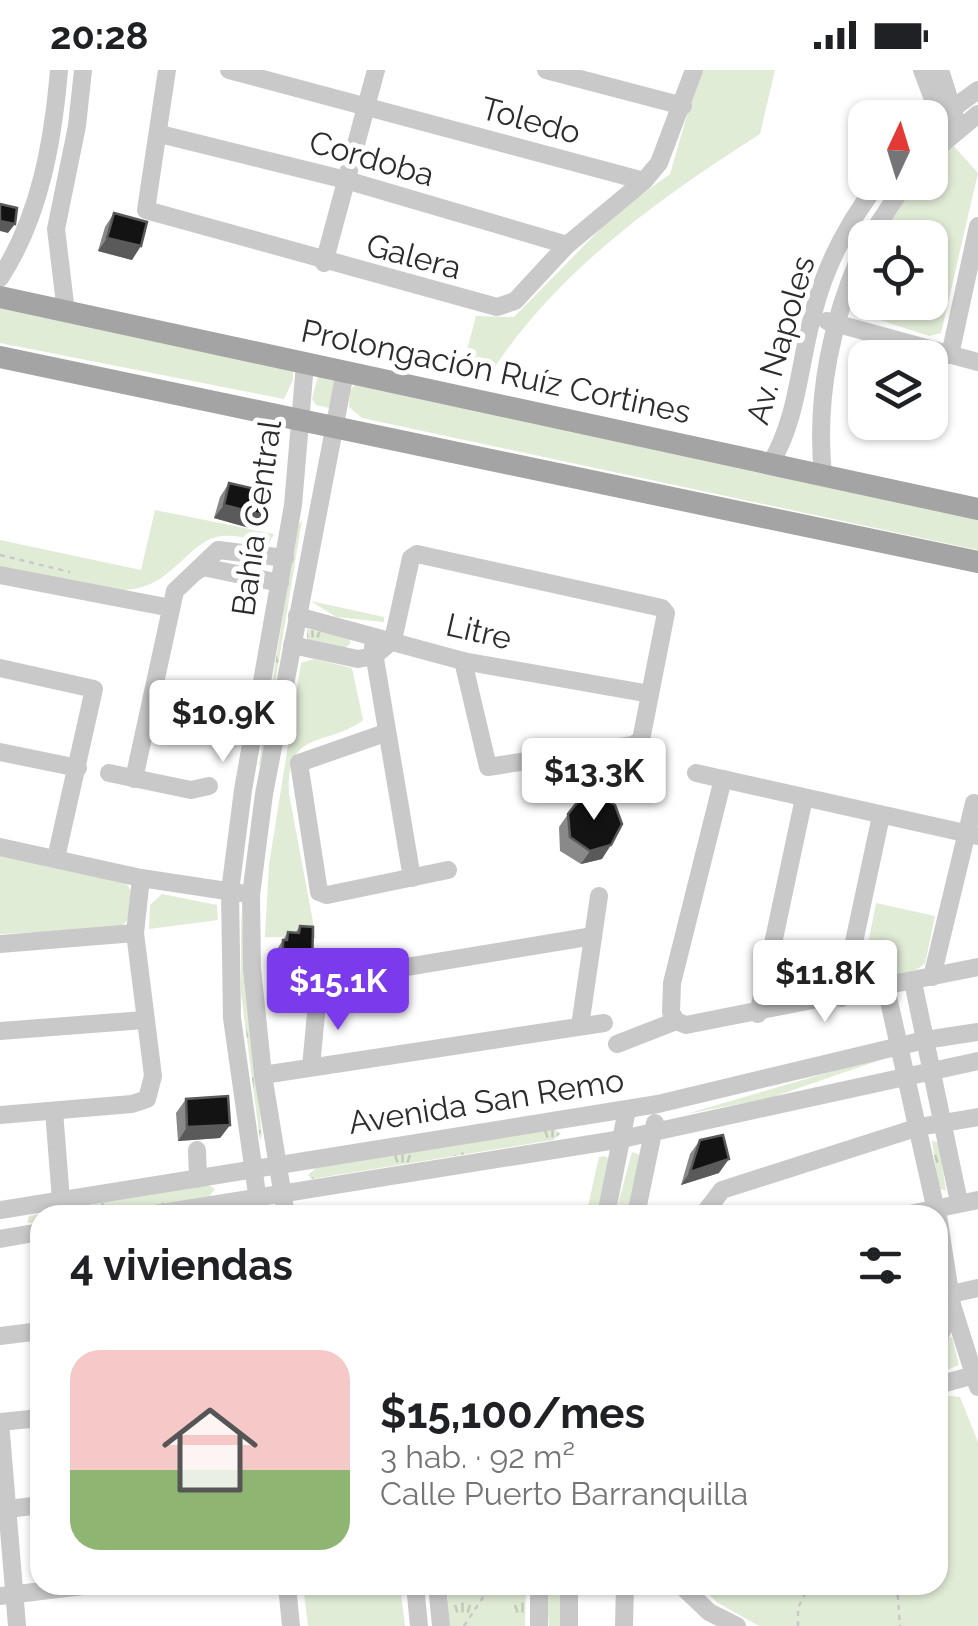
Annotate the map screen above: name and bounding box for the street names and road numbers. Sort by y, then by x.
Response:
street label: Toledo [477,89,585,151]
street label: Cordoba [305,123,439,193]
street label: Galera [363,226,465,286]
street label: Av. Napoles [738,252,822,428]
street label: Prolongación Ruíz Cortines [298,312,694,430]
street label: Bahía Central [224,417,288,618]
street label: Litre [443,606,515,656]
street label: Avenida San Remo [346,1061,626,1141]

